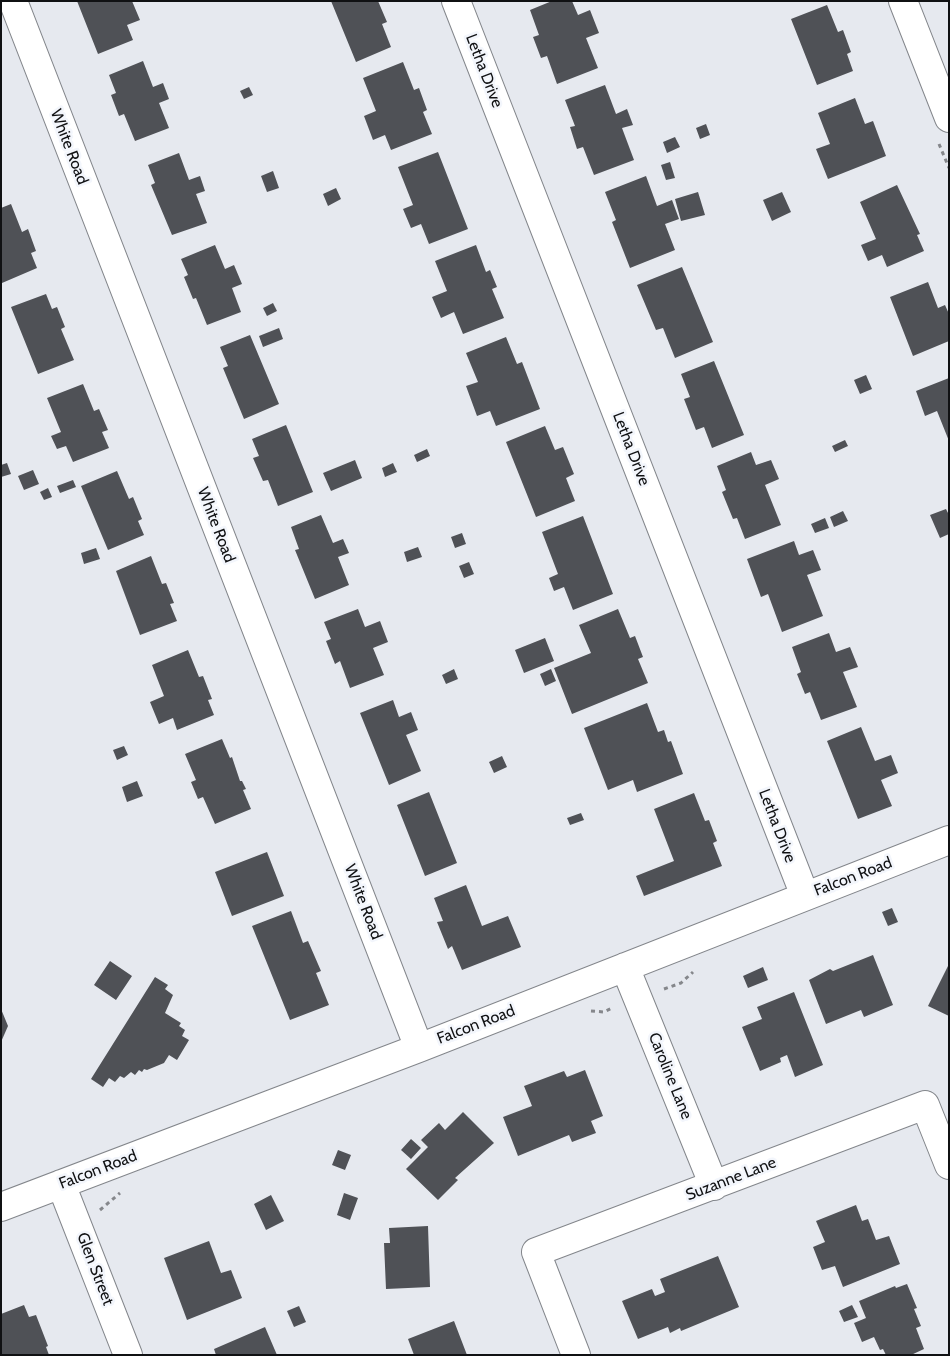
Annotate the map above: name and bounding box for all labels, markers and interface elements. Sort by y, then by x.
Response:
street label: Letha Drive [461,31,507,111]
street label: White Road [46,107,92,187]
street label: Letha Drive [608,409,654,489]
street label: White Road [193,485,239,565]
street label: Letha Drive [754,786,800,866]
street label: Falcon Road [811,853,895,901]
street label: White Road [340,862,386,942]
street label: Falcon Road [434,1001,518,1049]
street label: Caroline Lane [644,1030,696,1122]
street label: Falcon Road [56,1146,140,1194]
street label: Suzanne Lane [683,1153,779,1205]
street label: Glen Street [72,1230,118,1308]

